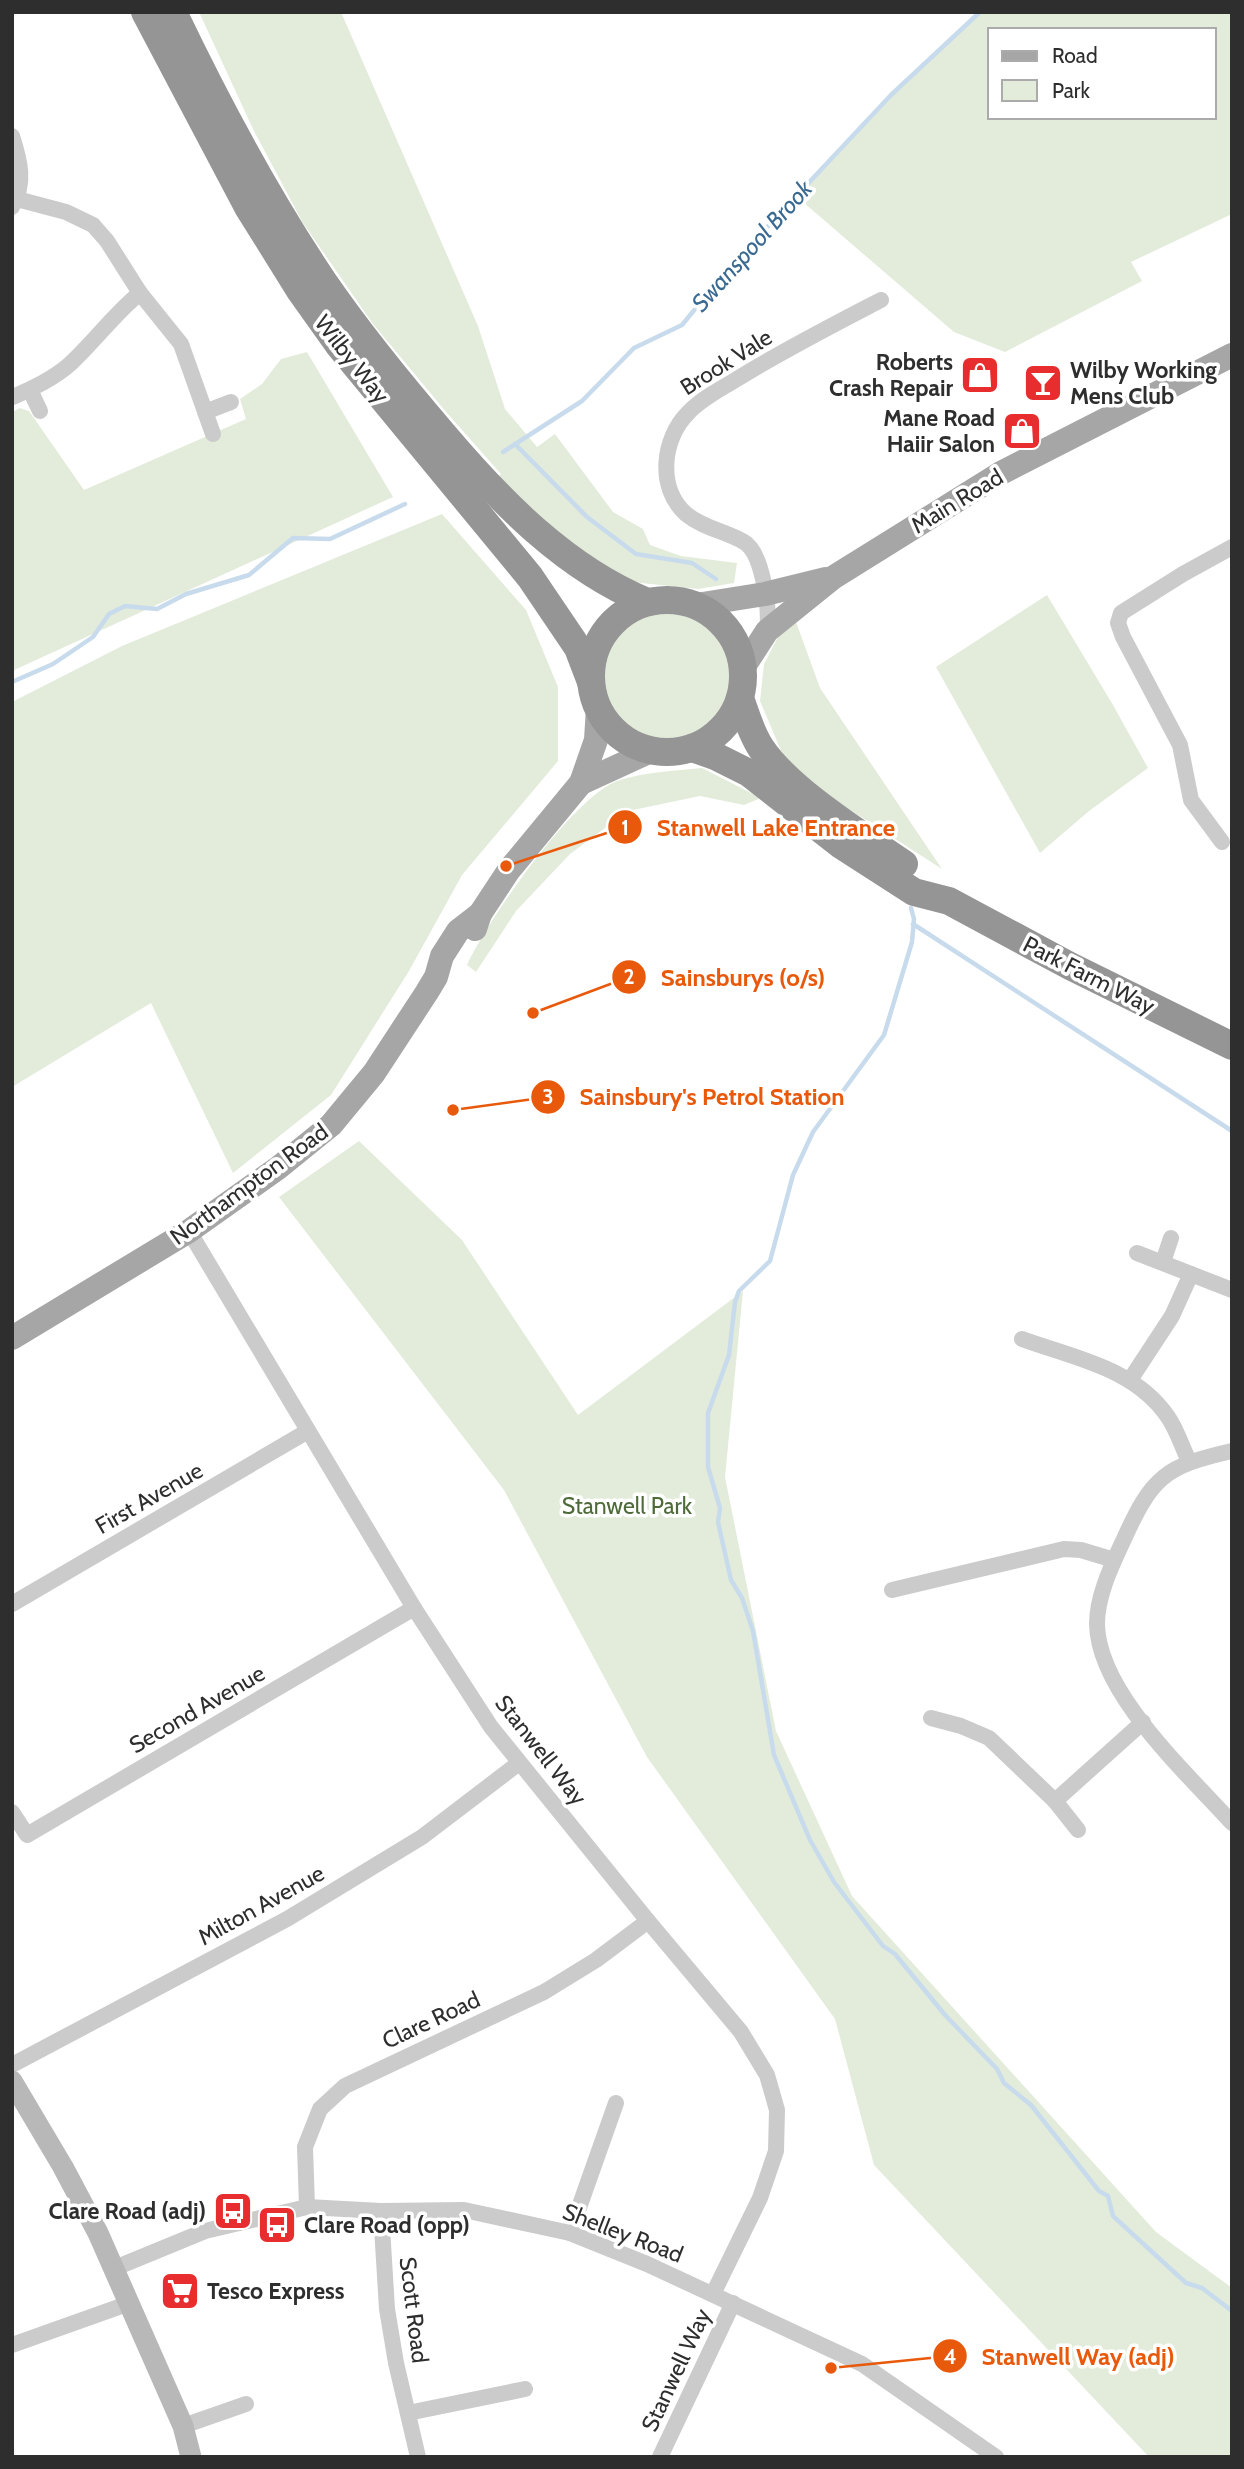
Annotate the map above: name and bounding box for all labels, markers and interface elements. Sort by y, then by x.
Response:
legend [988,28,1216,119]
text: Road [1052,43,1098,68]
text: Park [1052,78,1090,103]
water label: Swanspool Brook [685,174,819,317]
street label: Wilby Way [309,309,395,409]
street label: Brook Vale [675,323,777,401]
place label: Roberts Crash Repair [829,348,953,402]
shop icon: Roberts Crash Repair [959,354,1001,396]
place label: Wilby Working Mens Club [1070,356,1217,410]
bar icon: Wilby Working Mens Club [1022,362,1064,404]
place label: Mane Road Haiir Salon [883,404,995,458]
shop icon: Mane Road Haiir Salon [1001,410,1043,452]
street label: Main Road [906,463,1008,539]
callout: Stanwell Lake Entrance [608,805,909,850]
text: Stanwell Lake Entrance [657,813,895,842]
text: 1 [621,815,629,840]
street label: Park Farm Way [1018,930,1160,1020]
callout: Sainsburys (o/s) [611,955,839,1000]
text: Sainsburys (o/s) [661,963,825,992]
text: 2 [623,964,635,989]
callout: Sainsbury's Petrol Station [531,1074,859,1119]
text: Sainsbury's Petrol Station [580,1082,844,1111]
text: 3 [542,1084,554,1109]
street label: Northampton Road [165,1117,333,1251]
street label: First Avenue [90,1456,208,1540]
park label: Stanwell Park [562,1492,693,1520]
street label: Second Avenue [124,1659,270,1759]
street label: Stanwell Way [489,1689,593,1811]
street label: Milton Avenue [193,1859,329,1951]
street label: Clare Road [378,1985,484,2055]
bus stop icon: Clare Road (adj) [212,2190,254,2232]
place label: Clare Road (adj) [49,2197,206,2225]
street label: Shelley Road [559,2197,687,2269]
bus stop icon: Clare Road (opp) [256,2204,298,2246]
place label: Clare Road (opp) [304,2211,470,2239]
street label: Scott Road [394,2255,434,2365]
supermarket icon: Tesco Express [159,2270,201,2312]
place label: Tesco Express [207,2277,345,2305]
street label: Stanwell Way [635,2304,717,2436]
callout: Stanwell Way (adj) [932,2334,1188,2379]
text: Stanwell Way (adj) [981,2342,1175,2371]
text: 4 [943,2344,957,2369]

